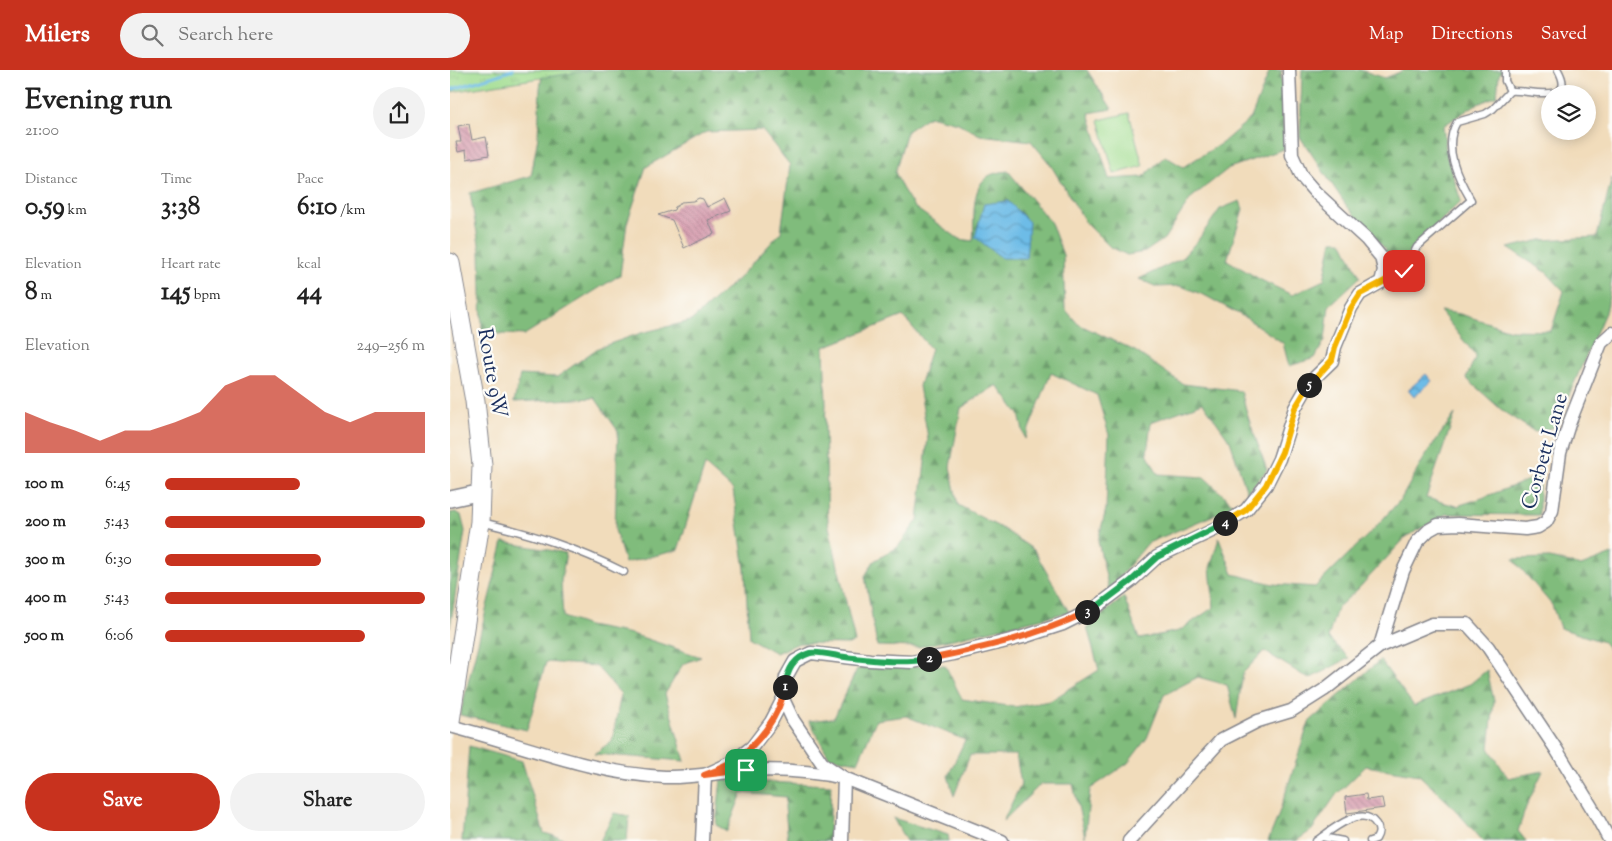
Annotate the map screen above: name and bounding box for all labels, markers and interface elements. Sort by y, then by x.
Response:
search box [120,13,470,58]
text: Milers [25,18,90,52]
icon: search [138,21,166,49]
text: Search here [178,22,273,49]
text: Map [1369,22,1404,48]
text: Directions [1432,22,1513,48]
text: Saved [1541,22,1587,48]
text: Evening run [25,81,172,121]
map controls [1541,85,1596,140]
button: layers [1541,85,1596,140]
button: share [373,87,425,139]
text: 21:00 [25,120,59,143]
text: Distance [25,170,78,190]
text: Time [161,170,192,190]
text: Pace [297,170,324,190]
text: 0.59 [25,190,65,226]
text: 3:38 [161,190,200,226]
text: 6:10 [297,190,337,226]
text: km [65,201,87,221]
text: /km [337,201,365,221]
pin [1383,250,1425,292]
text: Elevation [25,255,82,275]
text: Heart rate [161,255,221,275]
text: kcal [297,255,321,275]
icon: check [1390,257,1418,285]
text: 8 [25,275,38,311]
text: 145 [161,275,191,311]
text: 44 [297,275,322,311]
text: m [38,286,52,306]
text: bpm [191,286,221,306]
street label: Route 9W [468,326,514,421]
text: Elevation [25,335,90,358]
text: 249–256 m [356,335,425,358]
pin: 5 [1296,372,1322,398]
text: 5 [1307,375,1312,395]
street label: Corbett Lane [1515,390,1577,513]
text: 100 m [25,473,64,496]
text: 6:45 [105,473,131,496]
pin: 4 [1212,510,1238,536]
text: 200 m [25,511,66,534]
text: 5:43 [105,511,129,534]
text: 4 [1222,513,1229,533]
text: 300 m [25,549,65,572]
text: 6:30 [105,549,132,572]
text: 400 m [25,587,67,610]
text: 5:43 [105,587,129,610]
pin: 3 [1074,600,1100,624]
text: 3 [1085,602,1090,622]
text: 500 m [25,625,64,648]
text: 6:06 [105,625,133,648]
pin: 2 [916,646,942,672]
text: 2 [926,649,933,669]
pin: 1 [772,674,798,700]
text: 1 [783,677,788,697]
pin [725,749,767,791]
icon: arrive [732,756,760,784]
button: Save [25,773,220,831]
button: Share [230,773,425,831]

